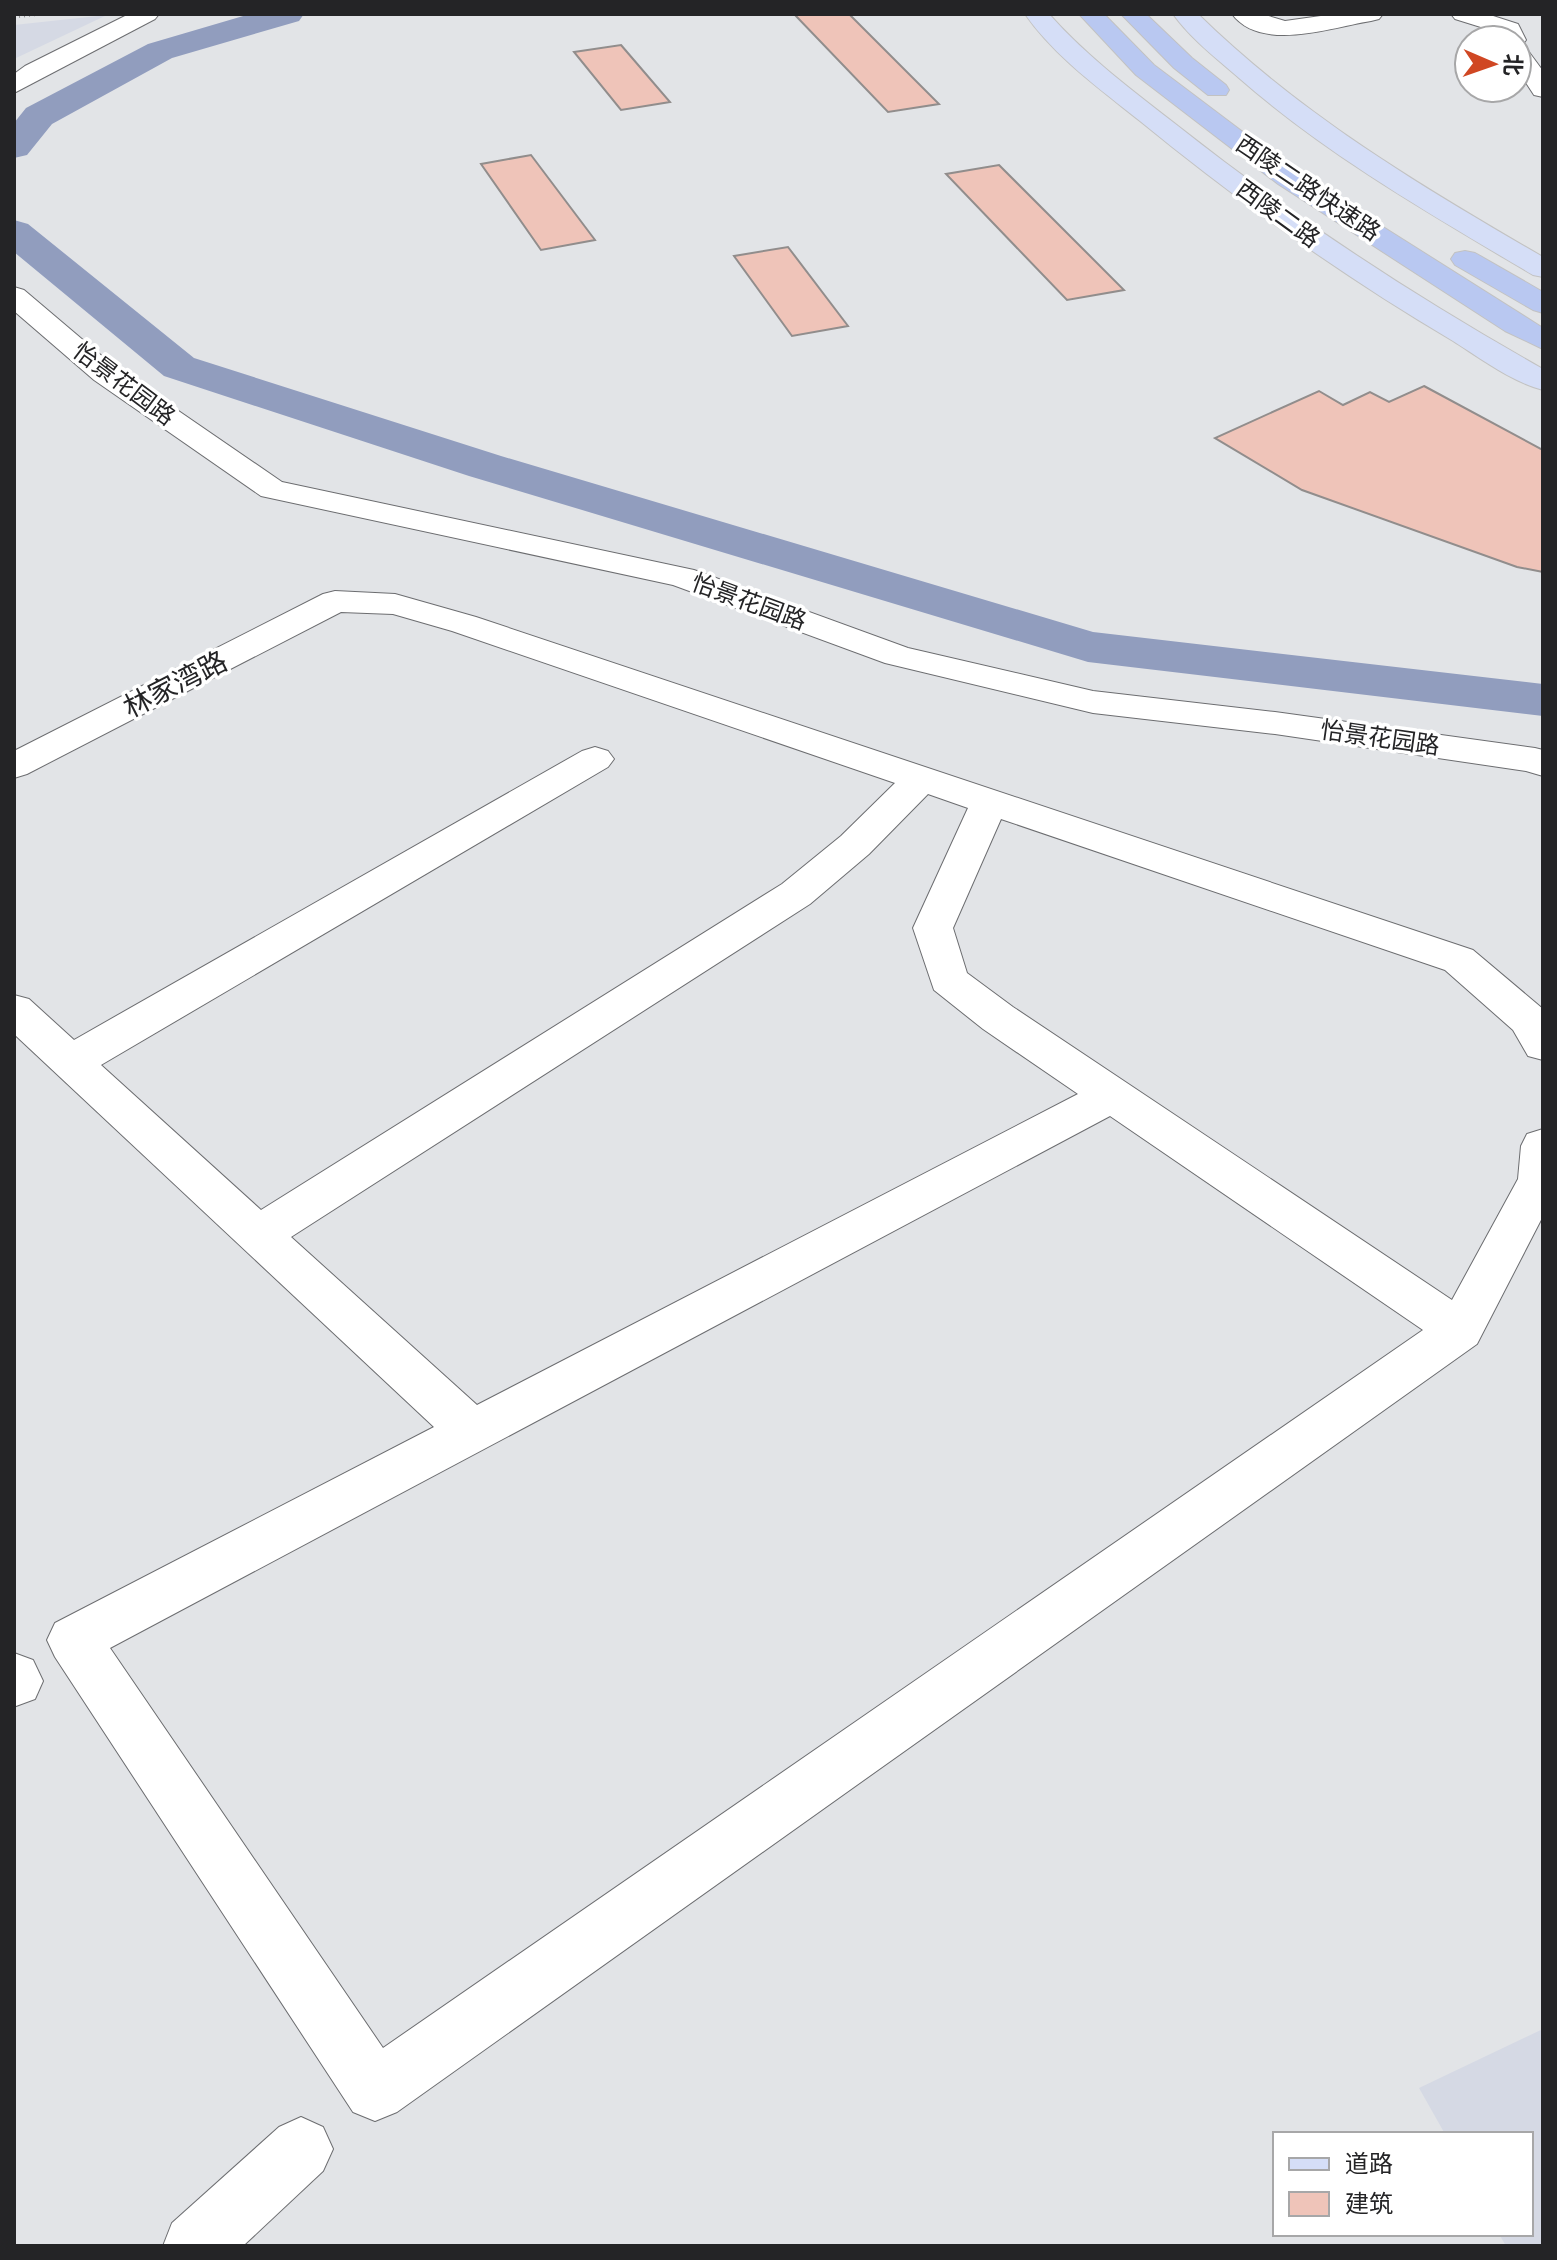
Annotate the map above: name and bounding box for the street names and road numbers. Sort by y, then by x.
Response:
street label: 西陵二路快速路 [1230,129,1386,247]
street label: 西陵二路 [1231,174,1325,254]
street label: 怡景花园路 [68,337,180,431]
street label: 怡景花园路 [688,568,810,636]
street label: 林家湾路 [118,644,233,725]
street label: 怡景花园路 [1319,716,1441,760]

